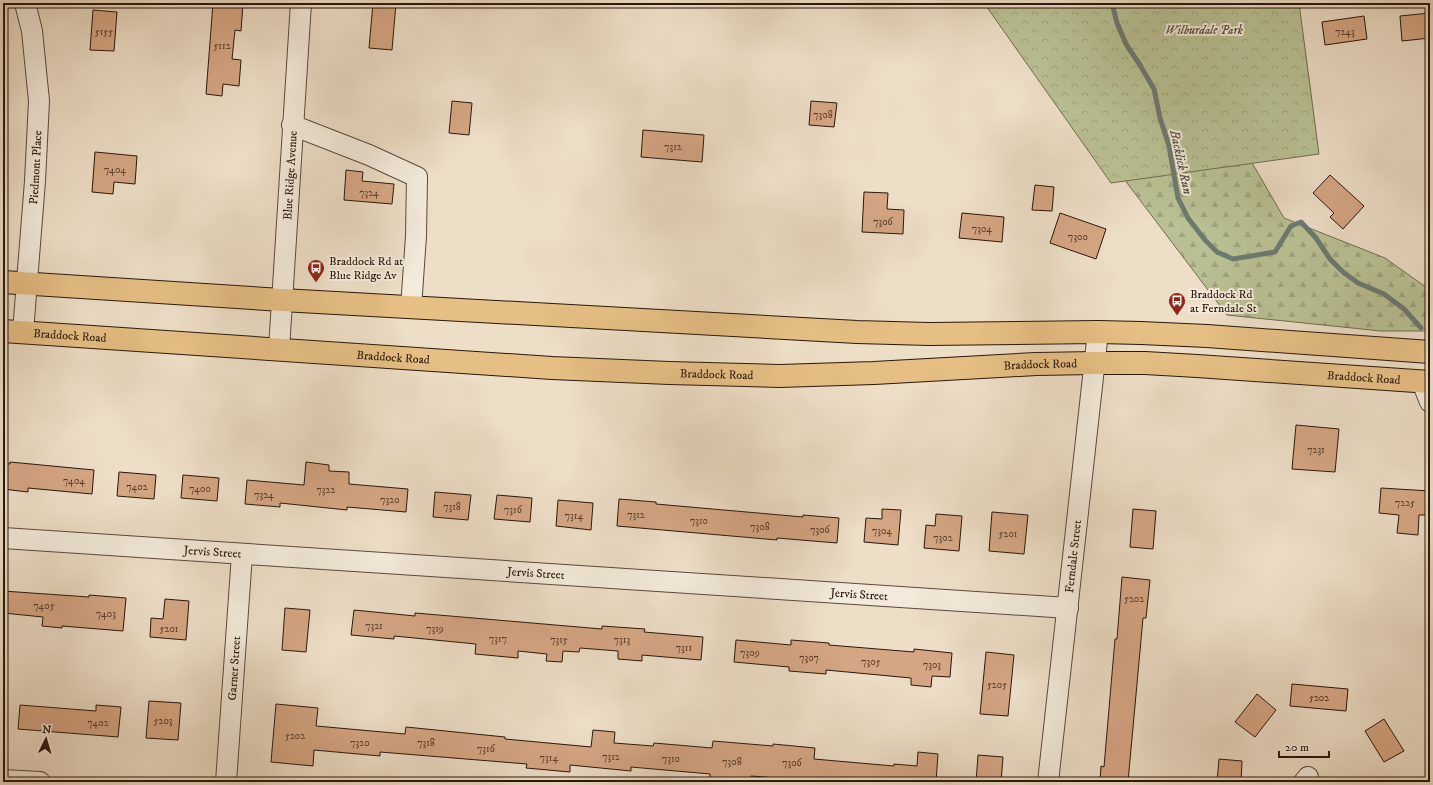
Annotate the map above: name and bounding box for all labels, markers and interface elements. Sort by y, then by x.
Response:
park label: Wilburdale Park [1165,23,1243,38]
house number: 5155 [95,26,113,38]
house number: 7243 [1335,26,1355,38]
house number: 5112 [213,40,231,52]
house number: 7308 [813,109,833,121]
water label: Backlick Run [1166,128,1196,196]
street label: Piedmont Place [26,130,46,205]
street label: Blue Ridge Avenue [280,130,301,221]
house number: 7312 [664,141,682,153]
house number: 7404 [104,164,126,176]
house number: 7324 [359,187,379,199]
house number: 7306 [873,216,894,228]
house number: 7304 [972,223,992,235]
house number: 7300 [1068,231,1088,243]
place label: Braddock Rd at Blue Ridge Av [329,254,403,283]
bus stop icon: Braddock Rd at Blue Ridge Av [306,258,326,283]
place label: Braddock Rd at Ferndale St [1190,287,1257,316]
bus stop icon: Braddock Rd at Ferndale St [1167,291,1187,316]
street label: Braddock Road [33,326,107,346]
street label: Braddock Road [356,348,430,368]
street label: Braddock Road [1003,356,1077,374]
street label: Braddock Road [680,366,754,383]
street label: Braddock Road [1327,368,1401,388]
house number: 7231 [1307,444,1325,456]
house number: 7404 [63,475,85,487]
house number: 7402 [126,481,148,493]
house number: 7400 [189,483,211,495]
house number: 7322 [317,484,335,496]
house number: 7324 [254,489,274,501]
house number: 7320 [380,494,400,506]
house number: 7225 [1395,497,1415,509]
house number: 7318 [443,501,461,513]
house number: 7316 [504,504,523,516]
house number: 7312 [627,509,645,521]
house number: 7314 [565,510,583,522]
house number: 7310 [690,515,708,527]
street label: Ferndale Street [1062,519,1085,594]
house number: 7308 [750,521,770,533]
house number: 7306 [810,524,831,536]
house number: 7304 [872,525,892,537]
house number: 5201 [999,528,1018,540]
house number: 7302 [933,532,953,544]
street label: Jervis Street [182,543,242,562]
street label: Jervis Street [506,564,565,583]
street label: Jervis Street [829,585,888,604]
house number: 5202 [1124,593,1144,605]
house number: 7405 [33,600,55,612]
house number: 7403 [96,608,116,620]
house number: 7321 [365,620,383,632]
house number: 5201 [160,623,179,635]
house number: 7319 [426,623,444,635]
house number: 7317 [489,633,507,645]
house number: 7315 [550,634,568,646]
house number: 7313 [614,634,630,646]
street label: Garner Street [225,635,244,701]
house number: 7311 [676,642,692,654]
house number: 7309 [740,647,760,659]
house number: 7307 [799,652,819,664]
house number: 7305 [861,656,881,668]
house number: 7303 [923,659,941,671]
house number: 5205 [987,679,1007,691]
house number: 5202 [1309,692,1329,704]
house number: 5203 [154,715,173,727]
house number: 7402 [87,717,109,729]
north arrow [26,719,66,759]
text: N [42,723,52,737]
house number: 5202 [285,730,305,742]
scale bar [1279,733,1329,759]
house number: 7320 [350,737,370,749]
house number: 7318 [417,737,435,749]
text: 20 m [1285,740,1309,755]
house number: 7316 [477,743,496,755]
house number: 7312 [602,751,620,763]
house number: 7314 [540,752,558,764]
house number: 7310 [662,753,680,765]
house number: 7308 [722,756,742,768]
house number: 7306 [782,757,803,769]

